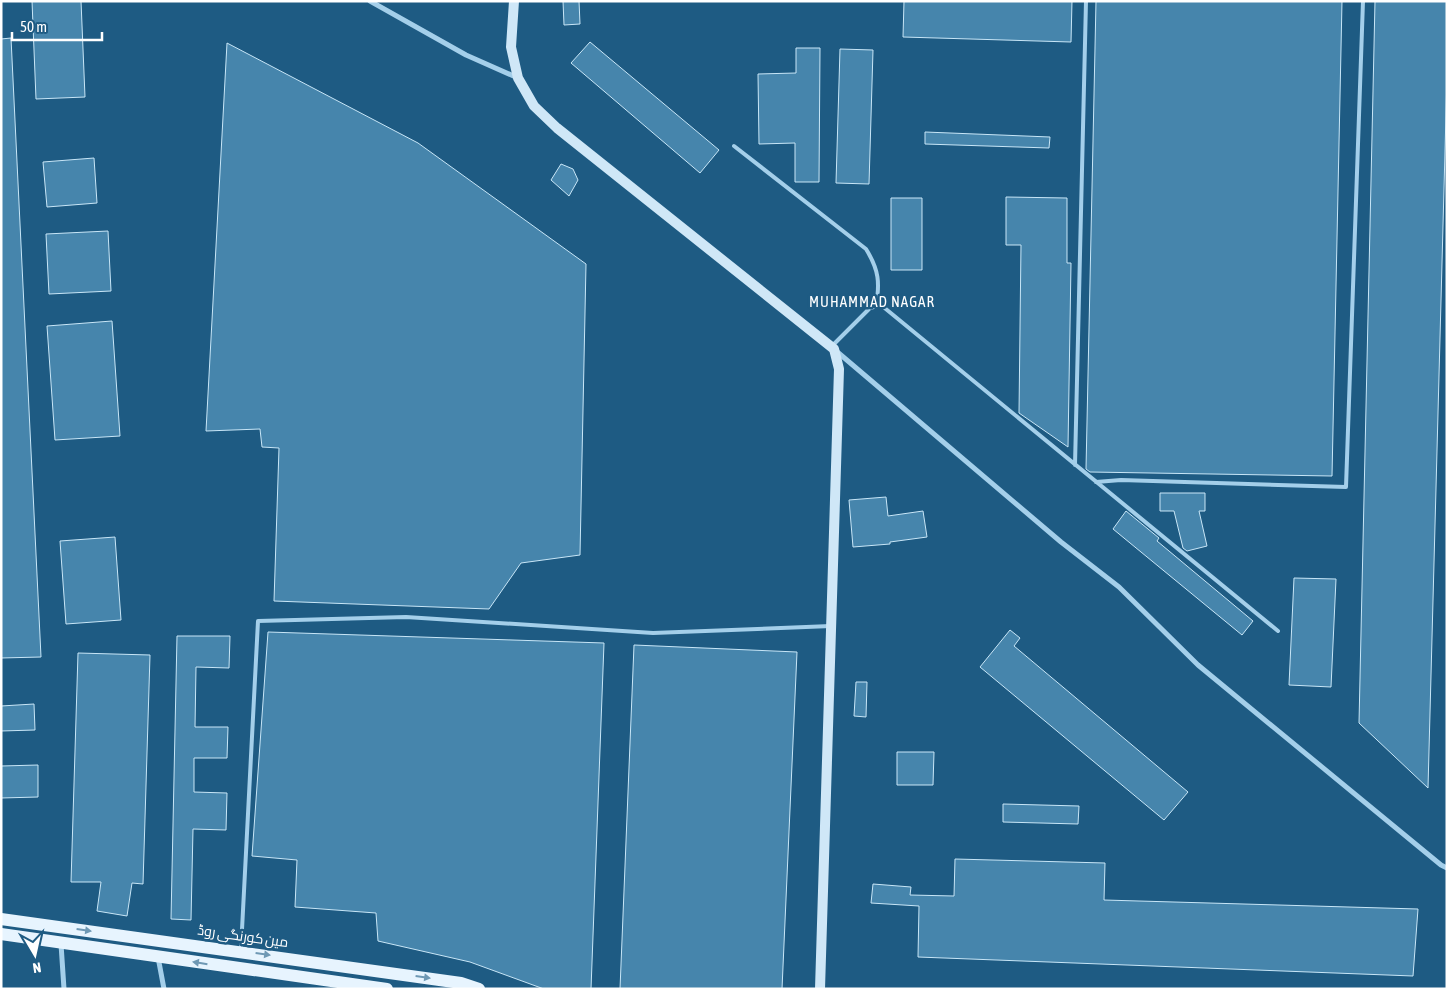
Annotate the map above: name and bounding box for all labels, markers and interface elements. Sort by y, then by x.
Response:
scale bar [12,10,102,42]
text: 50 m [20,18,47,35]
district label: MUHAMMAD NAGAR [809,293,935,310]
street label: مین کورنگی روڈ [197,922,289,950]
one-way arrow [77,926,93,934]
north arrow [10,930,60,980]
one-way arrow [255,950,271,958]
one-way arrow [192,958,208,966]
text: N [32,959,42,976]
one-way arrow [416,974,432,982]

